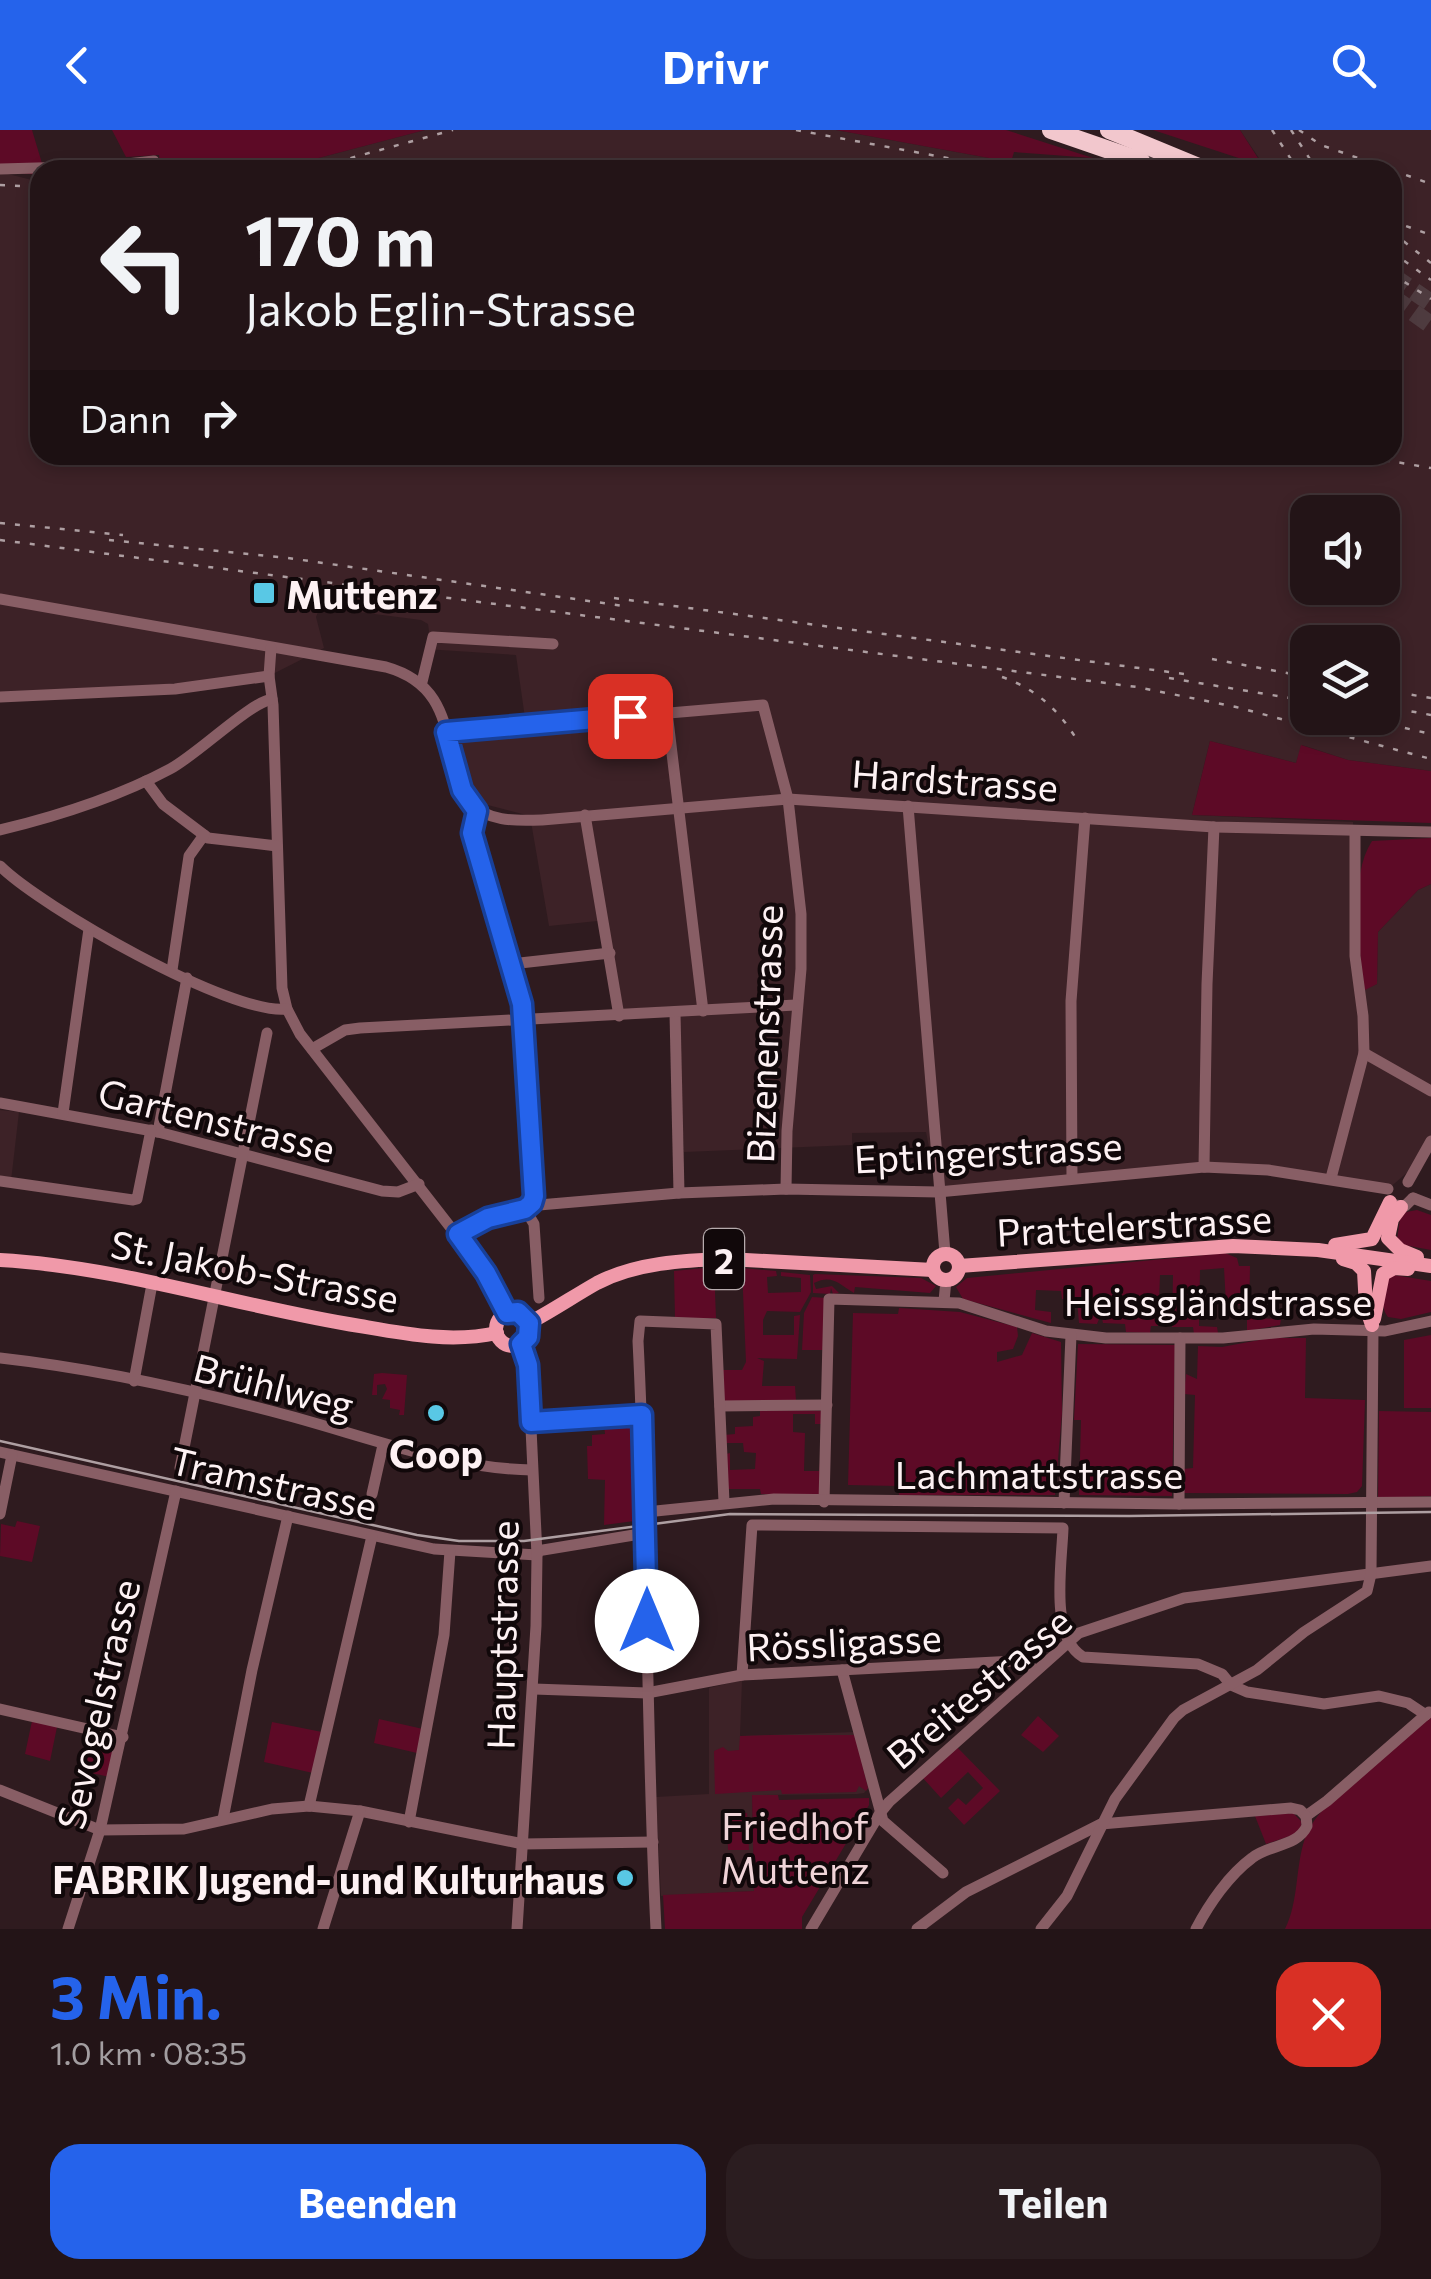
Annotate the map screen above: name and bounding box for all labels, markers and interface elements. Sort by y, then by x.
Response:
icon: back [50,38,105,93]
text: Drivr [662,38,769,93]
icon: search [1326,38,1381,93]
text: 170 m [245,195,436,280]
icon: left [80,200,210,330]
text: Jakob Eglin-Strasse [245,280,636,335]
icon: right [191,390,246,445]
text: Dann [80,394,171,441]
map controls [1290,495,1400,735]
button: sound [1290,495,1400,605]
place label: Muttenz [286,570,438,617]
marker: Muttenz [251,580,277,606]
button: layers [1290,625,1400,735]
pin [588,674,673,759]
icon: arrive [603,689,658,744]
street label: Hardstrasse [850,748,1060,810]
street label: Bizenenstrasse [735,904,791,1164]
street label: Gartenstrasse [94,1067,340,1171]
street label: Eptingerstrasse [853,1121,1123,1181]
street label: Prattelerstrasse [995,1193,1273,1255]
street label: St. Jakob-Strasse [107,1219,403,1321]
road number: 2 [704,1229,744,1289]
street label: Heissgländstrasse [1064,1277,1372,1324]
street label: Brühlweg [189,1343,359,1427]
marker: Coop [425,1402,447,1424]
place label: Coop [389,1429,483,1476]
street label: Tramstrasse [166,1435,382,1529]
street label: Lachmattstrasse [895,1450,1183,1497]
street label: Hauptstrasse [476,1520,526,1750]
position arrow [595,1569,699,1673]
street label: Sevogelstrasse [45,1574,149,1834]
street label: Breitestrasse [876,1596,1080,1778]
street label: Rössligasse [745,1612,943,1670]
park label: Friedhof Muttenz [720,1801,870,1892]
place label: FABRIK Jugend- und Kulturhaus [52,1855,605,1902]
marker: FABRIK Jugend- und Kulturhaus [614,1867,636,1889]
text: 3 Min. [50,1958,222,2031]
button: close [1276,1962,1381,2067]
text: 1.0 km · 08:35 [50,2032,247,2072]
button: Beenden [50,2144,706,2259]
button: Teilen [726,2144,1381,2259]

